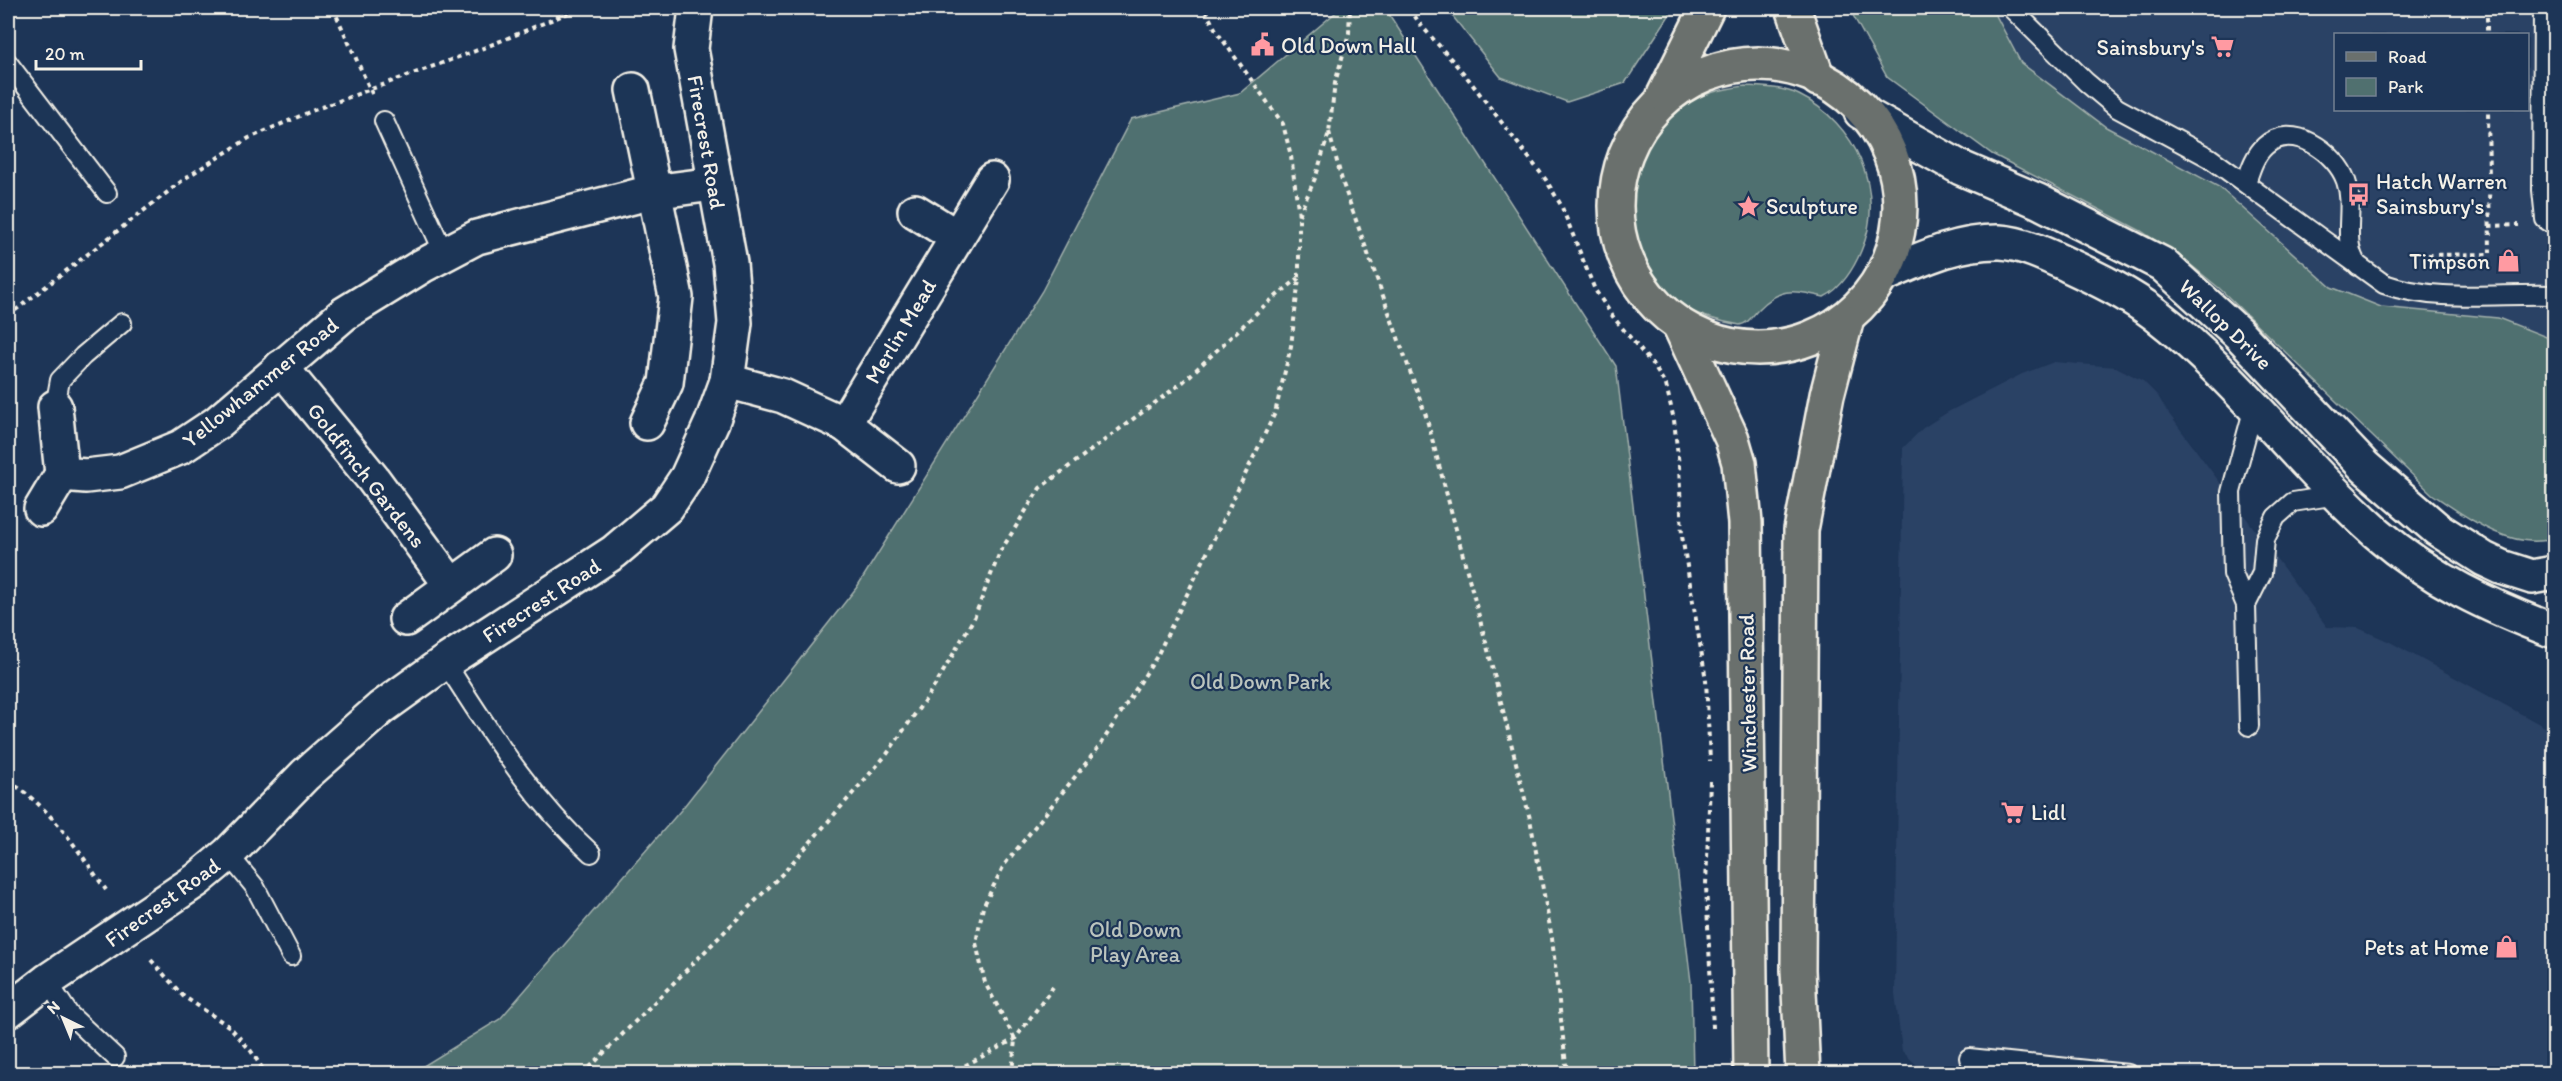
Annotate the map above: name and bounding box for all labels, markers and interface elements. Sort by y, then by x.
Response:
public building icon: Old Down Hall [1250,32,1276,58]
place label: Old Down Hall [1281,32,1417,59]
scale bar [36,33,141,71]
legend [2334,33,2529,111]
place label: Sainsbury's [2097,34,2205,61]
supermarket icon: Sainsbury's [2210,34,2236,60]
text: 20 m [45,43,85,65]
text: Road [2388,46,2427,68]
street label: Firecrest Road [681,73,732,211]
text: Park [2388,76,2423,98]
place label: Hatch Warren Sainsbury's [2376,168,2508,220]
bus stop icon: Hatch Warren Sainsbury's [2345,181,2371,207]
place icon: Sculpture [1735,193,1761,219]
place label: Sculpture [1766,193,1858,220]
place label: Timpson [2409,248,2491,275]
shop icon: Timpson [2495,248,2521,274]
street label: Wallop Drive [2173,273,2278,375]
street label: Merlin Mead [859,274,942,388]
street label: Yellowhammer Road [177,311,344,454]
street label: Goldfinch Gardens [301,397,432,553]
street label: Firecrest Road [477,552,606,649]
street label: Winchester Road [1733,613,1762,773]
park label: Old Down Park [1190,668,1331,695]
supermarket icon: Lidl [2000,799,2026,825]
place label: Lidl [2031,799,2066,826]
street label: Firecrest Road [99,852,225,953]
park label: Old Down Play Area [1089,916,1182,968]
place label: Pets at Home [2364,934,2489,961]
shop icon: Pets at Home [2494,934,2520,960]
north arrow [33,988,93,1048]
text: N [43,997,64,1018]

